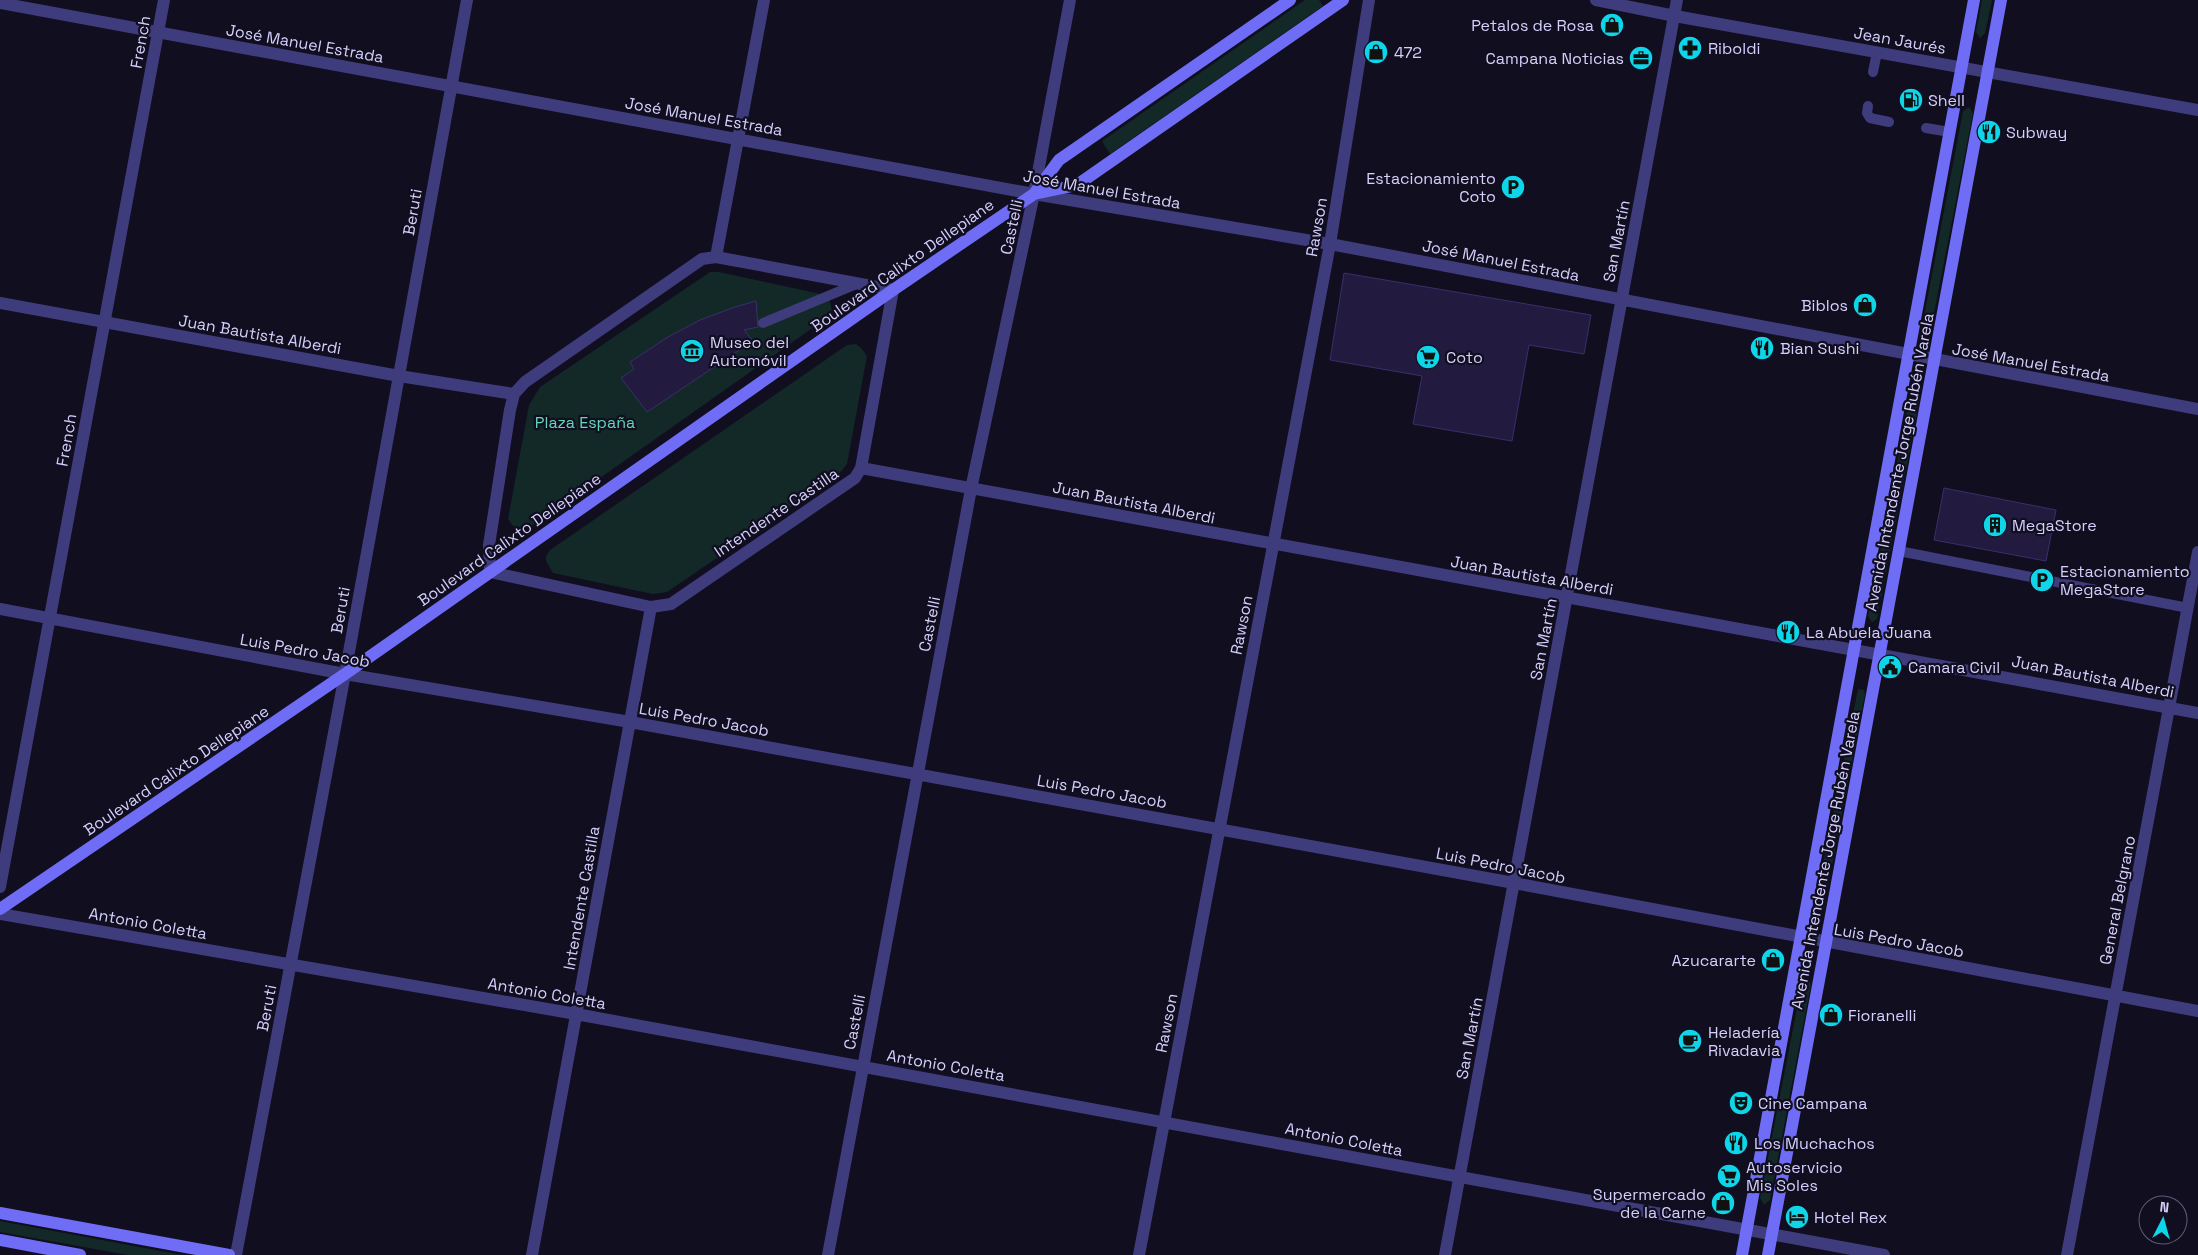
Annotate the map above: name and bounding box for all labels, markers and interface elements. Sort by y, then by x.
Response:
shop icon: Petalos de Rosa [1599,12,1625,38]
street label: French [126,14,155,70]
place label: Petalos de Rosa [1471,15,1594,36]
street label: José Manuel Estrada [224,19,385,68]
street label: Jean Jaurés [1852,22,1948,59]
pharmacy icon: Riboldi [1677,35,1703,61]
place label: Riboldi [1708,38,1760,59]
shop icon: 472 [1363,39,1389,65]
place label: 472 [1394,42,1422,63]
office icon: Campana Noticias [1628,45,1654,71]
place label: Campana Noticias [1486,48,1624,69]
fuel station icon: Shell [1898,87,1924,113]
place label: Shell [1928,90,1965,111]
street label: José Manuel Estrada [623,92,784,141]
restaurant icon: Subway [1976,119,2002,145]
place label: Subway [2006,122,2067,143]
street label: José Manuel Estrada [1021,165,1182,214]
place label: Estacionamiento Coto [1366,168,1496,207]
parking icon: Estacionamiento Coto [1500,174,1526,200]
street label: Beruti [398,187,427,237]
street label: Boulevard Calixto Dellepiane [807,194,998,337]
street label: Rawson [1301,196,1332,258]
street label: Castelli [995,198,1028,257]
street label: San Martín [1598,198,1635,284]
street label: José Manuel Estrada [1420,235,1581,286]
shop icon: Biblos [1852,292,1878,318]
place label: Biblos [1801,295,1848,316]
street label: Juan Bautista Alberdi [177,310,343,359]
street label: Avenida Intendente Jorge Rubén Varela [1860,311,1939,613]
place label: Museo del Automóvil [710,332,789,371]
restaurant icon: Bian Sushi [1749,335,1775,361]
museum icon: Museo del Automóvil [679,338,705,364]
place label: Bian Sushi [1780,338,1859,359]
street label: José Manuel Estrada [1950,338,2111,387]
supermarket icon: Coto [1415,344,1441,370]
place label: Coto [1446,347,1483,368]
street label: French [52,412,81,468]
park label: Plaza España [535,412,635,433]
street label: Intendente Castilla [710,463,843,562]
street label: Boulevard Calixto Dellepiane [414,468,605,611]
street label: Juan Bautista Alberdi [1051,476,1217,529]
building icon: MegaStore [1982,512,2008,538]
place label: MegaStore [2012,515,2097,536]
street label: Juan Bautista Alberdi [1449,551,1615,600]
place label: Estacionamiento MegaStore [2060,561,2190,600]
parking icon: Estacionamiento MegaStore [2029,567,2055,593]
street label: Beruti [326,585,355,635]
street label: Rawson [1225,594,1258,657]
street label: Castelli [914,595,945,654]
street label: San Martín [1525,596,1562,682]
restaurant icon: La Abuela Juana [1775,619,1801,645]
place label: La Abuela Juana [1806,622,1932,643]
street label: Luis Pedro Jacob [238,629,372,672]
street label: Juan Bautista Alberdi [2010,650,2176,703]
public building icon: Camara Civil [1877,654,1903,680]
place label: Camara Civil [1908,657,2000,678]
street label: Luis Pedro Jacob [637,698,771,741]
street label: Boulevard Calixto Dellepiane [80,700,273,840]
street label: Avenida Intendente Jorge Rubén Varela [1786,709,1865,1011]
street label: Luis Pedro Jacob [1035,770,1169,813]
street label: Intendente Castilla [558,824,604,972]
street label: General Belgrano [2095,834,2140,966]
street label: Luis Pedro Jacob [1434,843,1568,888]
street label: Antonio Coletta [87,903,209,944]
street label: Luis Pedro Jacob [1832,919,1966,962]
shop icon: Azucararte [1760,947,1786,973]
place label: Azucararte [1671,950,1756,971]
street label: Antonio Coletta [486,973,608,1014]
street label: Beruti [252,983,281,1033]
street label: Rawson [1150,992,1183,1055]
street label: Castelli [839,993,870,1052]
street label: San Martín [1451,995,1488,1081]
shop icon: Fioranelli [1818,1002,1844,1028]
place label: Fioranelli [1848,1005,1916,1026]
place label: Heladería Rivadavia [1708,1022,1780,1061]
cafe icon: Heladería Rivadavia [1677,1028,1703,1054]
street label: Antonio Coletta [885,1045,1007,1086]
theatre icon: Cine Campana [1728,1090,1754,1116]
place label: Cine Campana [1758,1093,1867,1114]
street label: Antonio Coletta [1283,1118,1405,1161]
restaurant icon: Los Muchachos [1723,1130,1749,1156]
place label: Los Muchachos [1754,1133,1875,1154]
place label: Autoservicio Mis Soles [1746,1157,1843,1196]
supermarket icon: Autoservicio Mis Soles [1716,1163,1742,1189]
place label: Supermercado de la Carne [1593,1184,1706,1223]
shop icon: Supermercado de la Carne [1710,1190,1736,1216]
north arrow [2138,1195,2188,1245]
text: N [2159,1198,2170,1217]
hotel icon: Hotel Rex [1784,1204,1810,1230]
place label: Hotel Rex [1814,1207,1887,1228]

